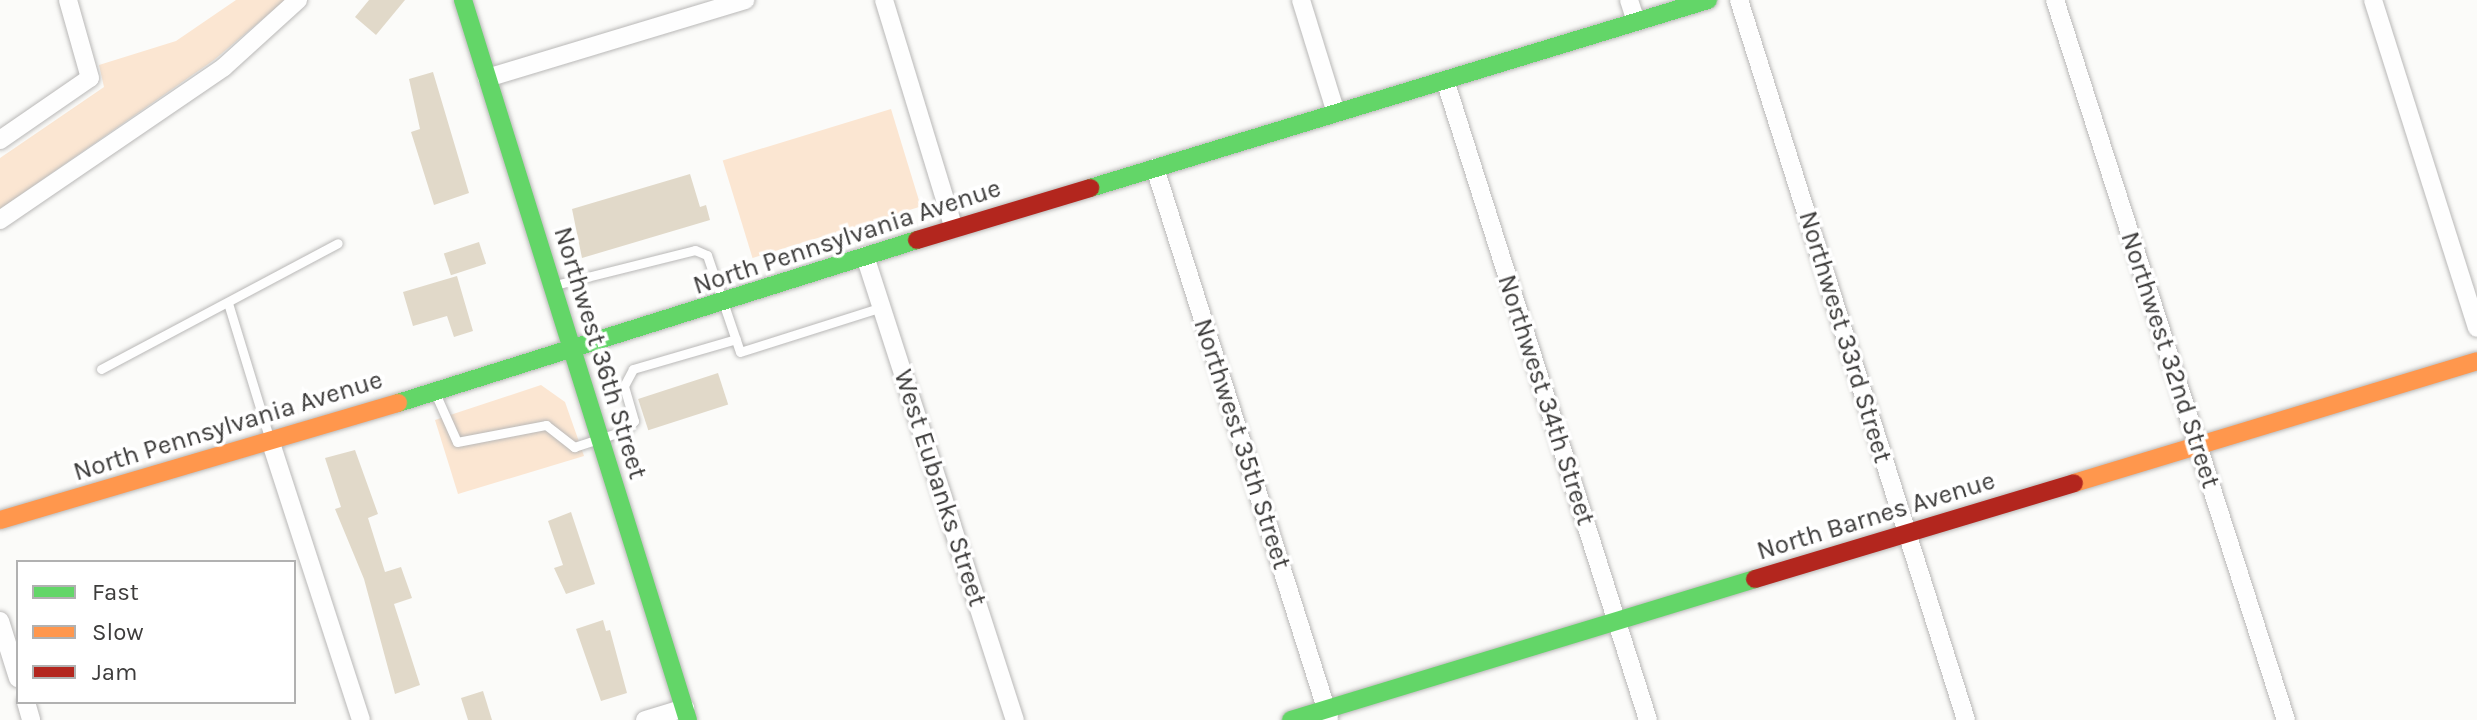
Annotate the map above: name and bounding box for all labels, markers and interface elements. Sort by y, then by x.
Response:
street label: North Pennsylvania Avenue [689,172,1005,302]
street label: Northwest 33rd Street [1792,207,1898,467]
street label: Northwest 36th Street [547,223,653,483]
street label: Northwest 32nd Street [2114,228,2226,492]
street label: Northwest 34th Street [1491,271,1601,529]
street label: Northwest 35th Street [1187,315,1297,573]
street label: North Pennsylvania Avenue [70,364,386,488]
street label: West Eubanks Street [887,366,993,610]
street label: North Barnes Avenue [1753,465,1999,567]
legend [16,560,296,704]
text: Fast [92,578,139,606]
text: Slow [92,618,144,646]
text: Jam [92,658,137,686]

